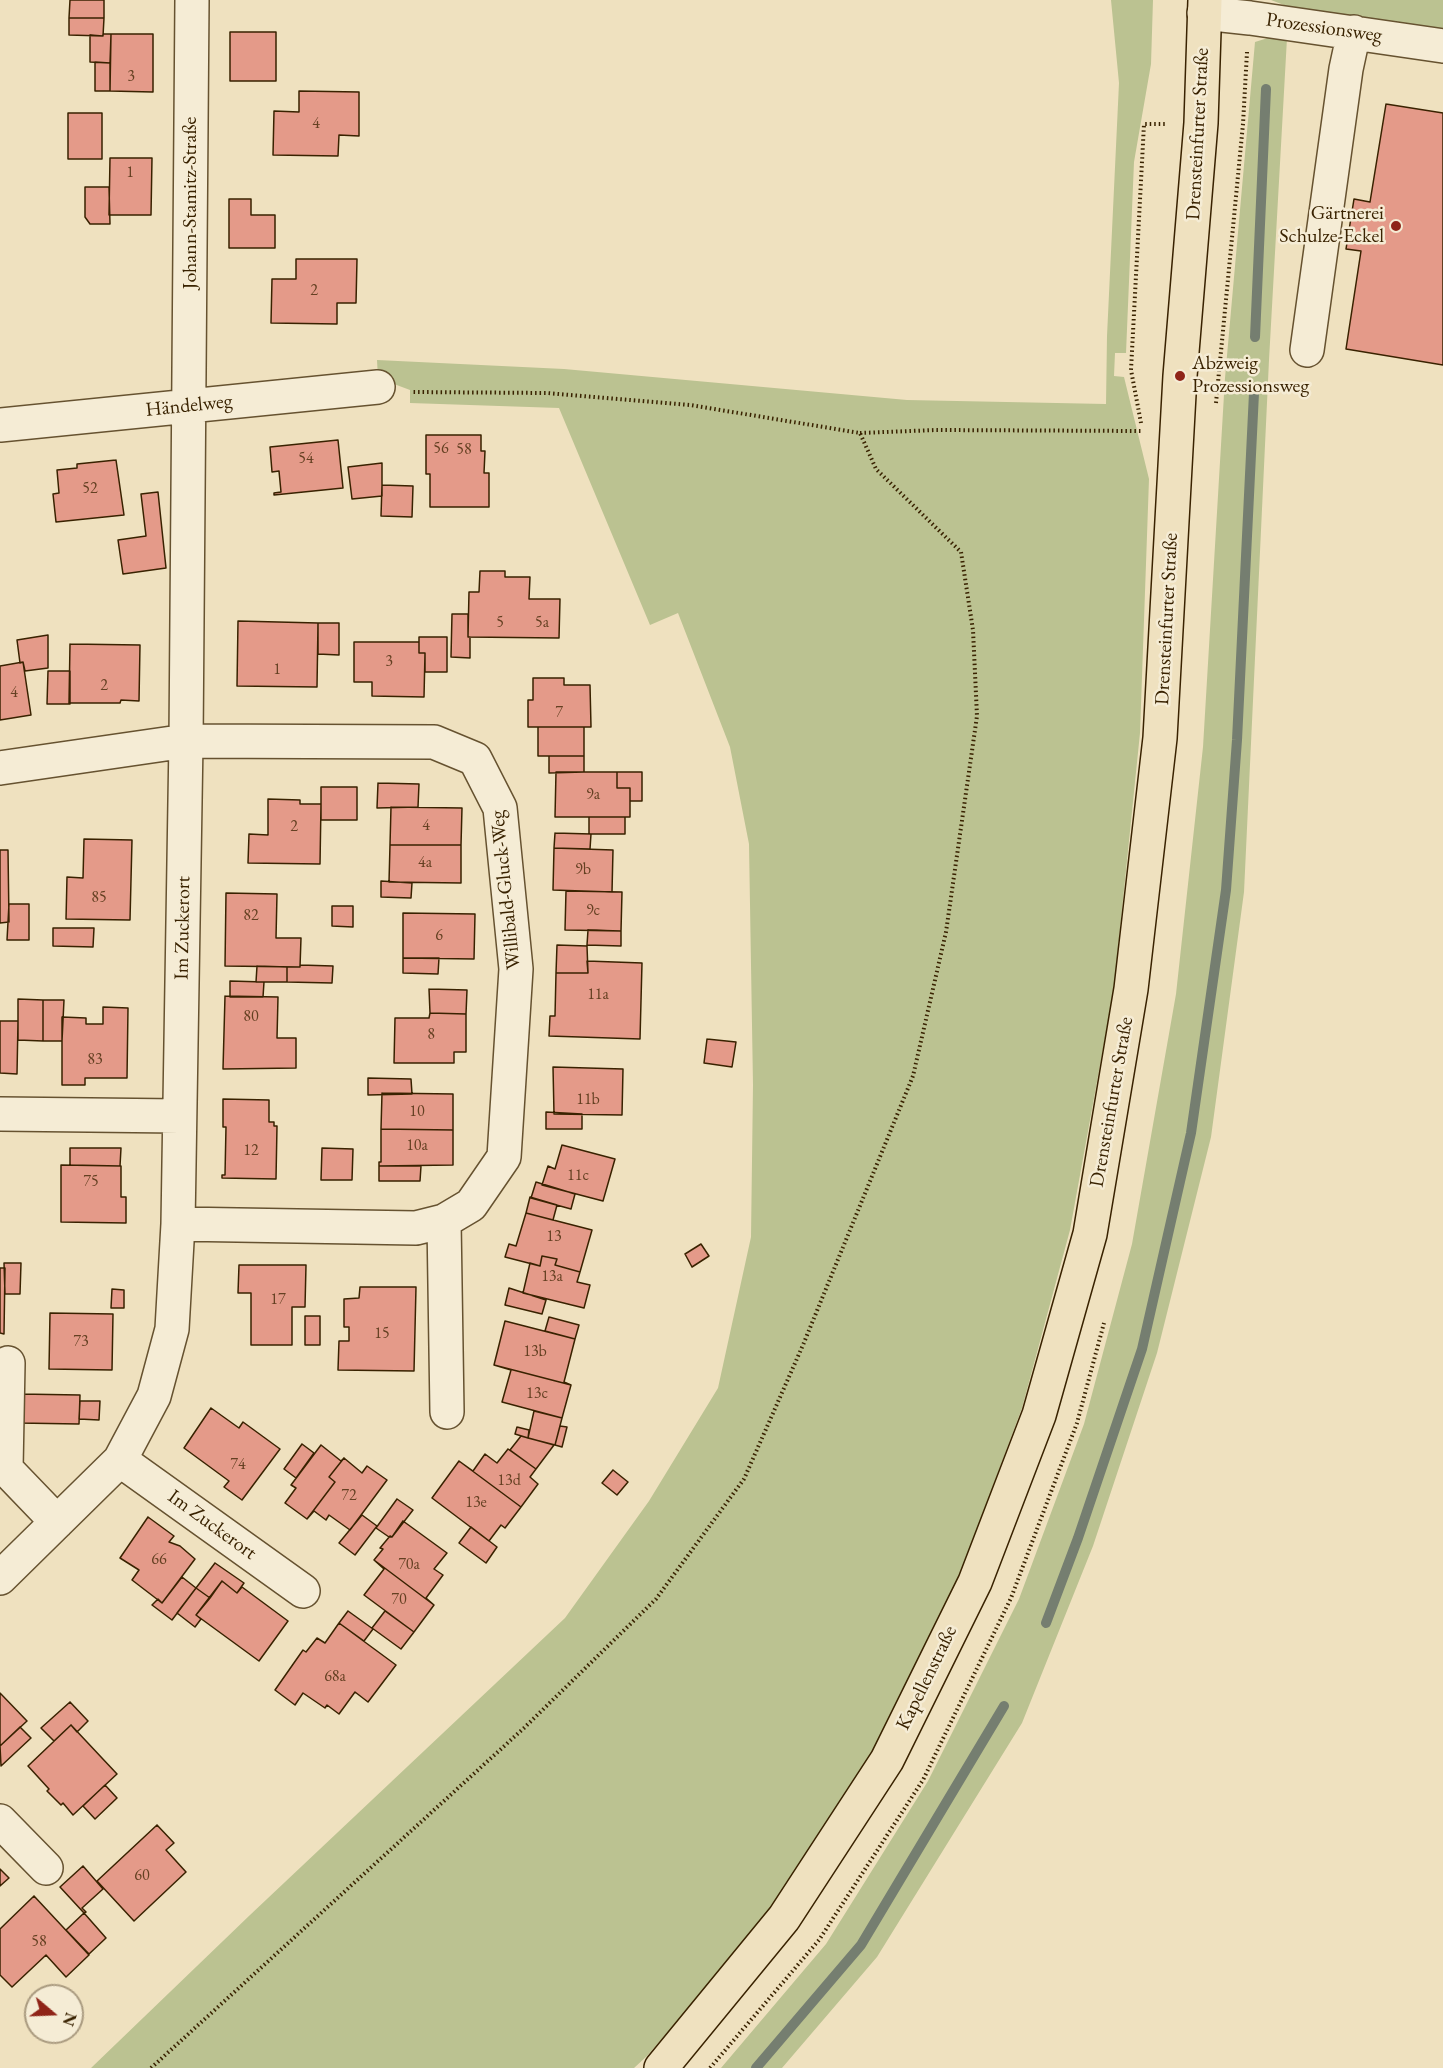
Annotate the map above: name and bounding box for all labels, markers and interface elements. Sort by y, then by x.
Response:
street label: Prozessionsweg [1264,8,1384,48]
street label: Drensteinfurter Straße [1182,47,1214,221]
house number: 3 [127,67,135,87]
house number: 4 [312,114,320,134]
street label: Johann-Stamitz-Straße [179,117,203,289]
house number: 1 [126,163,134,183]
place label: Gärtnerei Schulze-Eckel [1279,202,1384,249]
marker: Gärtnerei Schulze-Eckel [1389,219,1403,233]
house number: 2 [310,281,318,301]
place label: Abzweig Prozessionsweg [1192,352,1309,399]
marker: Abzweig Prozessionsweg [1173,369,1187,383]
street label: Händelweg [144,390,234,422]
house number: 56 [433,439,449,459]
house number: 58 [456,440,472,460]
house number: 54 [298,449,314,469]
house number: 52 [82,479,98,499]
street label: Drensteinfurter Straße [1151,532,1183,706]
house number: 5 [496,613,504,633]
house number: 5a [535,613,549,633]
house number: 3 [385,652,393,672]
house number: 1 [273,660,281,680]
house number: 2 [100,676,108,696]
house number: 4 [10,683,18,703]
house number: 7 [555,703,563,723]
house number: 9a [586,785,600,805]
street label: Willibald-Gluck-Weg [486,809,526,971]
house number: 4 [422,816,430,836]
house number: 2 [290,817,298,837]
house number: 4a [418,853,432,873]
house number: 9b [575,860,591,880]
street label: Im Zuckerort [170,876,196,980]
house number: 85 [91,888,107,908]
house number: 9c [586,901,600,921]
house number: 82 [243,906,259,926]
house number: 6 [435,926,443,946]
house number: 11a [587,985,609,1005]
house number: 80 [243,1007,259,1027]
street label: Drensteinfurter Straße [1085,1015,1139,1189]
house number: 8 [427,1025,435,1045]
house number: 83 [87,1050,103,1070]
house number: 11b [576,1090,600,1110]
house number: 10 [409,1102,425,1122]
house number: 10a [406,1136,428,1156]
house number: 12 [243,1141,259,1161]
house number: 11c [567,1166,589,1186]
house number: 75 [83,1172,99,1192]
house number: 13 [546,1227,562,1247]
house number: 13a [541,1267,563,1287]
house number: 17 [270,1290,286,1310]
house number: 15 [374,1324,390,1344]
house number: 73 [73,1332,89,1352]
house number: 13b [523,1342,547,1362]
house number: 13c [526,1384,548,1404]
house number: 74 [230,1455,246,1475]
house number: 13d [497,1471,521,1491]
street label: Im Zuckerort [163,1485,261,1565]
house number: 72 [341,1486,357,1506]
house number: 13e [465,1493,487,1513]
house number: 66 [151,1550,167,1570]
house number: 70a [398,1555,420,1575]
house number: 70 [391,1590,407,1610]
street label: Kapellenstraße [891,1622,963,1734]
house number: 68a [324,1667,346,1687]
house number: 60 [134,1866,150,1886]
house number: 58 [31,1932,47,1952]
north arrow [24,1984,84,2044]
text: N [58,2010,82,2029]

